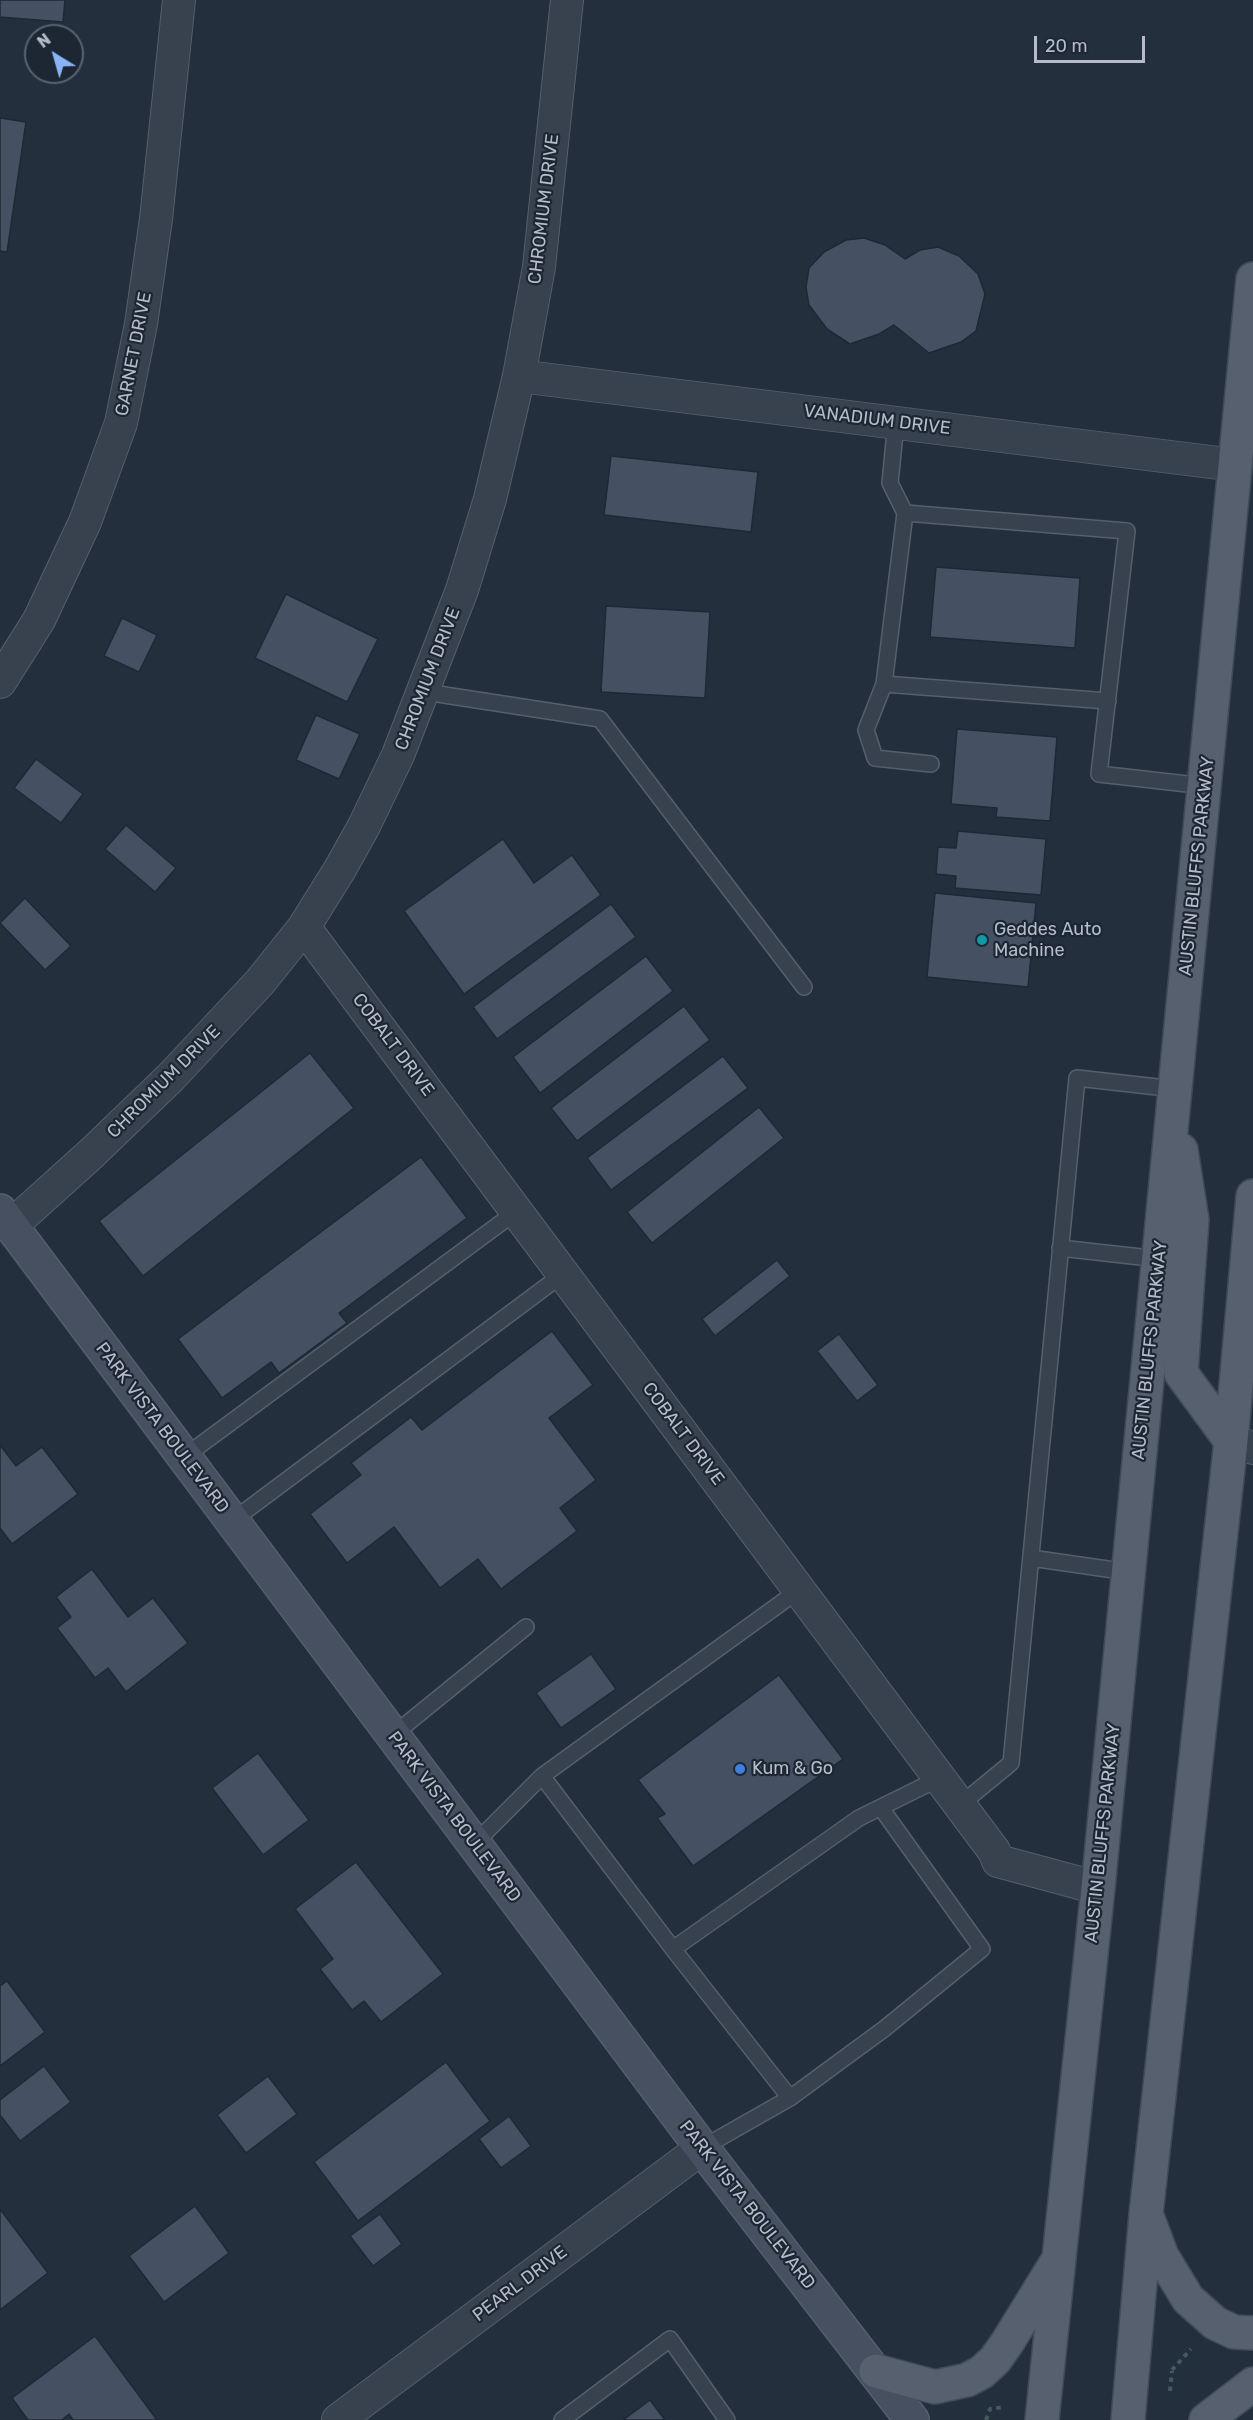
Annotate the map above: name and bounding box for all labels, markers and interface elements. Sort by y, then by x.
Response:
north arrow [24,24,84,84]
scale bar [1037,24,1148,62]
text: N [34,30,54,52]
text: 20 m [1045,35,1087,57]
street label: CHROMIUM DRIVE [524,133,564,285]
street label: GARNET DRIVE [111,290,157,418]
street label: VANADIUM DRIVE [802,400,952,440]
street label: CHROMIUM DRIVE [391,605,465,753]
street label: AUSTIN BLUFFS PARKWAY [1175,755,1219,977]
place label: Geddes Auto Machine [994,919,1102,962]
marker: Geddes Auto Machine [975,933,989,947]
street label: COBALT DRIVE [347,989,439,1101]
street label: CHROMIUM DRIVE [103,1021,225,1143]
street label: AUSTIN BLUFFS PARKWAY [1128,1239,1172,1461]
street label: PARK VISTA BOULEVARD [91,1338,233,1518]
street label: COBALT DRIVE [637,1378,729,1490]
street label: AUSTIN BLUFFS PARKWAY [1081,1722,1125,1944]
street label: PARK VISTA BOULEVARD [383,1727,525,1907]
place label: Kum & Go [752,1758,833,1780]
marker: Kum & Go [733,1762,747,1776]
street label: PARK VISTA BOULEVARD [674,2116,820,2294]
street label: PEARL DRIVE [469,2241,571,2327]

